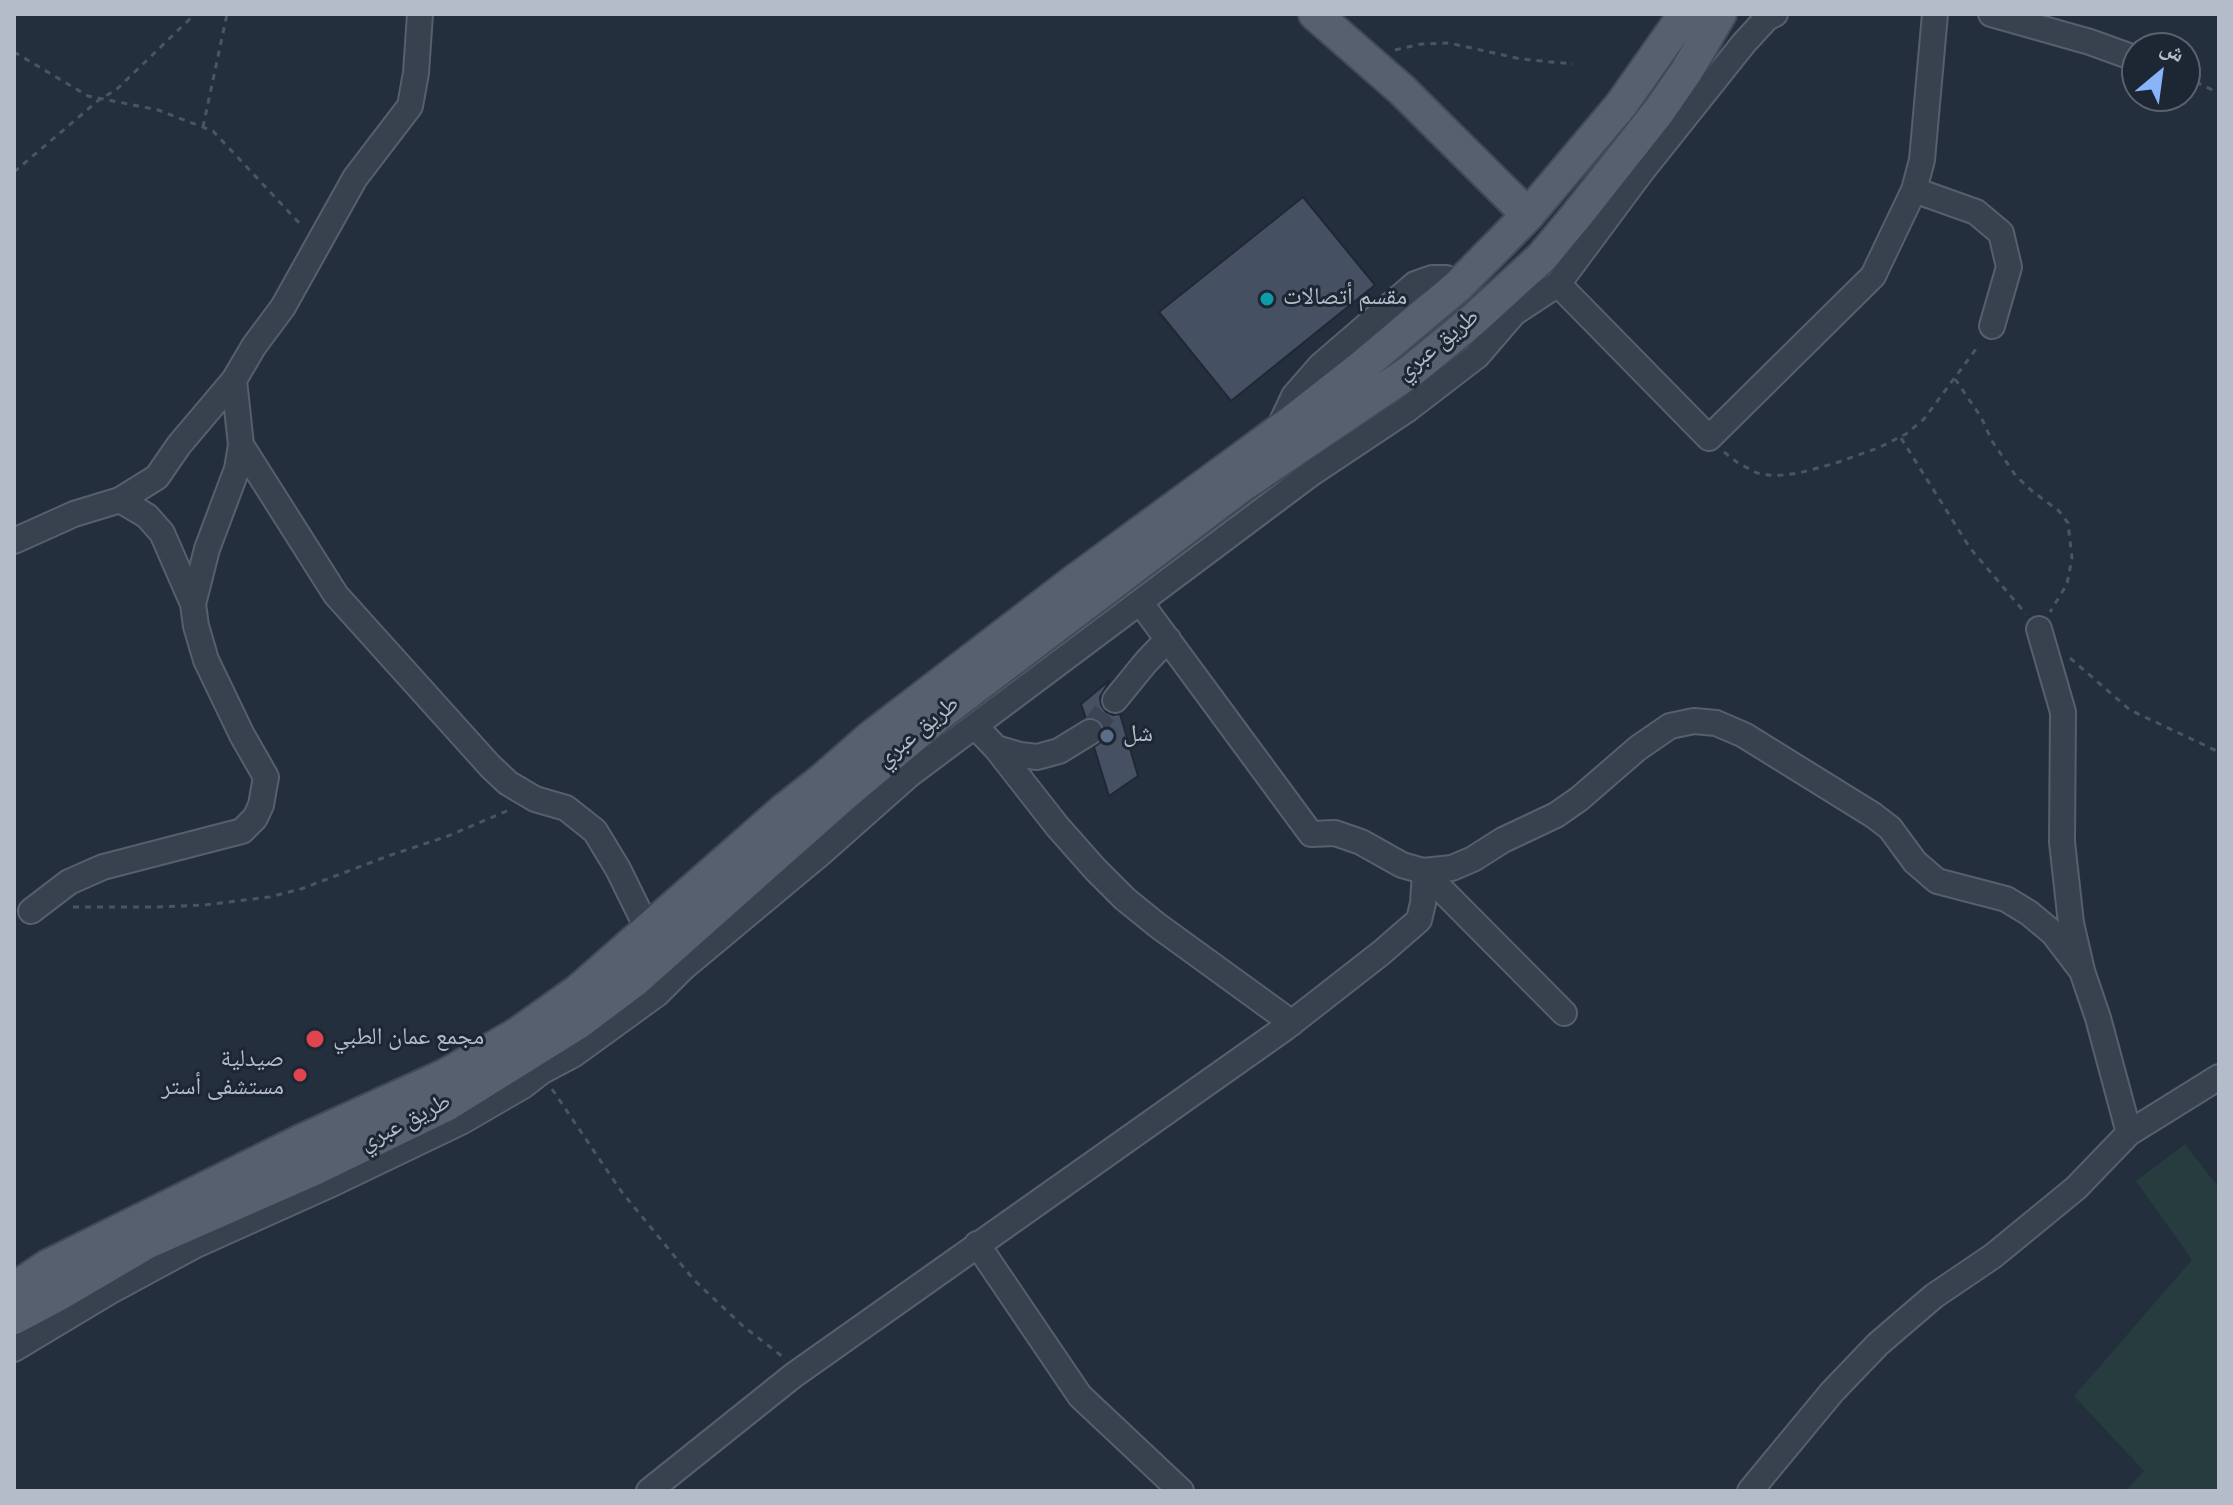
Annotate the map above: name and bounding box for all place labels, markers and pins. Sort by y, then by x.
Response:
place label: مقسم أتصالات [1283,285,1407,313]
marker: مقسم أتصالات [1258,290,1276,308]
place label: شل [1123,722,1153,750]
marker: شل [1098,727,1116,745]
place label: مجمع عمان الطبي [333,1025,484,1053]
marker: مجمع عمان الطبي [304,1028,326,1050]
place label: صيدلية مستشفى أستر [161,1047,284,1103]
marker: صيدلية مستشفى أستر [291,1066,309,1084]

